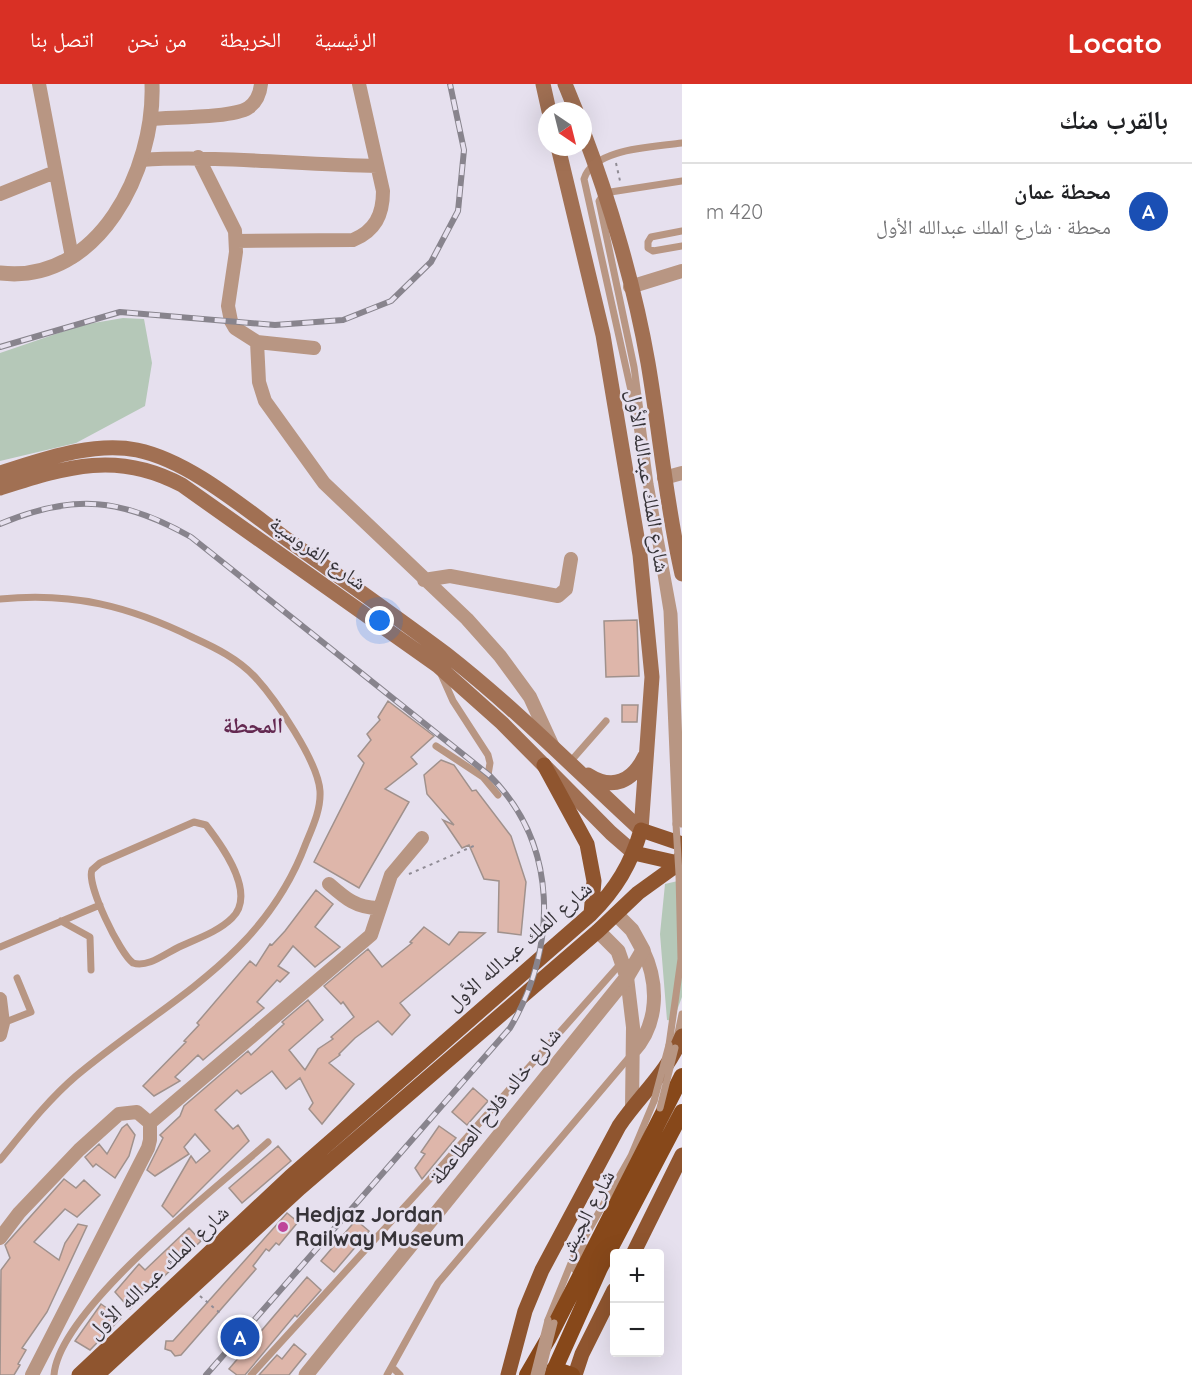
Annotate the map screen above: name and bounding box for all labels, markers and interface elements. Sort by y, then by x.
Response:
text: Locato [1068,25,1162,60]
text: اتصل بنا [30,26,94,52]
text: من نحن [127,26,187,52]
text: الخريطة [220,26,281,52]
text: الرئيسية [314,26,377,52]
north arrow [538,102,592,156]
text: بالقرب منك [1059,103,1168,136]
text: محطة عمان [1014,177,1111,205]
text: 420 m [706,199,763,224]
text: A [1142,199,1155,224]
text: محطة · شارع الملك عبدالله الأول [876,214,1111,239]
street label: شارع الملك عبدالله الأول [621,388,676,574]
street label: شارع الفروسية [264,509,372,596]
your location [365,606,394,635]
district label: المحطة [223,711,283,739]
street label: شارع الملك عبدالله الأول [440,875,597,1016]
street label: شارع خالد فلاح العطاعطة [423,1021,567,1190]
street label: شارع الجيش [551,1165,620,1264]
street label: شارع الملك عبدالله الأول [81,1199,234,1345]
place label: Hedjaz Jordan Railway Museum [295,1201,464,1251]
marker: Hedjaz Jordan Railway Museum [276,1220,290,1234]
map controls [610,1249,664,1357]
button: + [610,1249,664,1303]
button: − [610,1303,664,1357]
pin: A [220,1314,260,1360]

